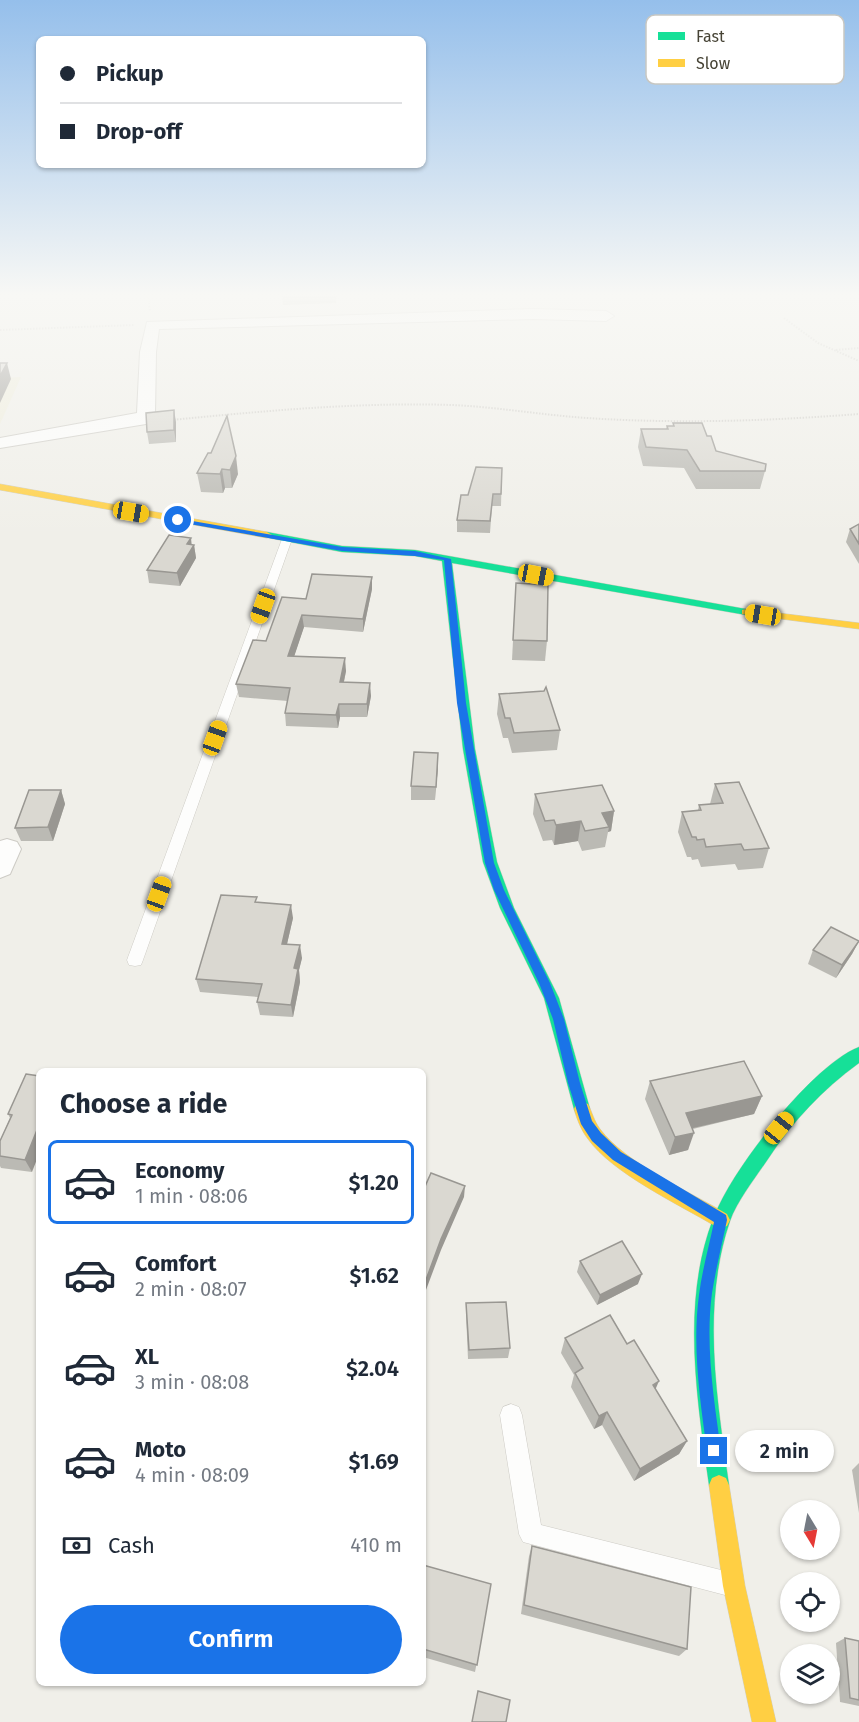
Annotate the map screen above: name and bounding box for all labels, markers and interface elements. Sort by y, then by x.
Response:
legend [646,15,844,84]
text: Fast [696,27,725,46]
text: Slow [696,54,731,73]
text: Pickup [96,60,164,87]
text: Drop-off [96,118,182,145]
car [112,500,150,524]
route start [164,506,191,533]
car [517,563,555,587]
car [248,586,278,626]
car [744,603,782,627]
car [200,718,230,758]
car [144,874,174,914]
text: Choose a ride [60,1088,227,1120]
car [761,1108,797,1148]
icon: car [63,1155,117,1209]
text: Economy [135,1157,224,1184]
text: $1.20 [348,1169,399,1196]
text: 1 min · 08:06 [135,1184,248,1208]
icon: car [63,1248,117,1302]
text: Comfort [135,1250,216,1277]
text: $1.62 [349,1262,399,1289]
text: 2 min · 08:07 [135,1277,247,1301]
icon: car [63,1341,117,1395]
text: XL [135,1343,159,1370]
text: $2.04 [346,1355,399,1382]
text: 3 min · 08:08 [135,1370,249,1394]
callout: 2 min [735,1430,834,1472]
icon: car [63,1434,117,1488]
text: Moto [135,1436,186,1463]
route end [700,1437,727,1464]
text: 2 min [760,1439,809,1463]
text: $1.69 [349,1448,399,1475]
text: 4 min · 08:09 [135,1463,249,1487]
north arrow [780,1500,840,1560]
map controls [780,1500,840,1704]
icon: cash [60,1529,93,1562]
text: Cash [108,1532,155,1559]
text: 410 m [350,1533,402,1557]
button: locate [780,1572,840,1632]
button: Confirm [60,1605,402,1674]
button: layers [780,1644,840,1704]

